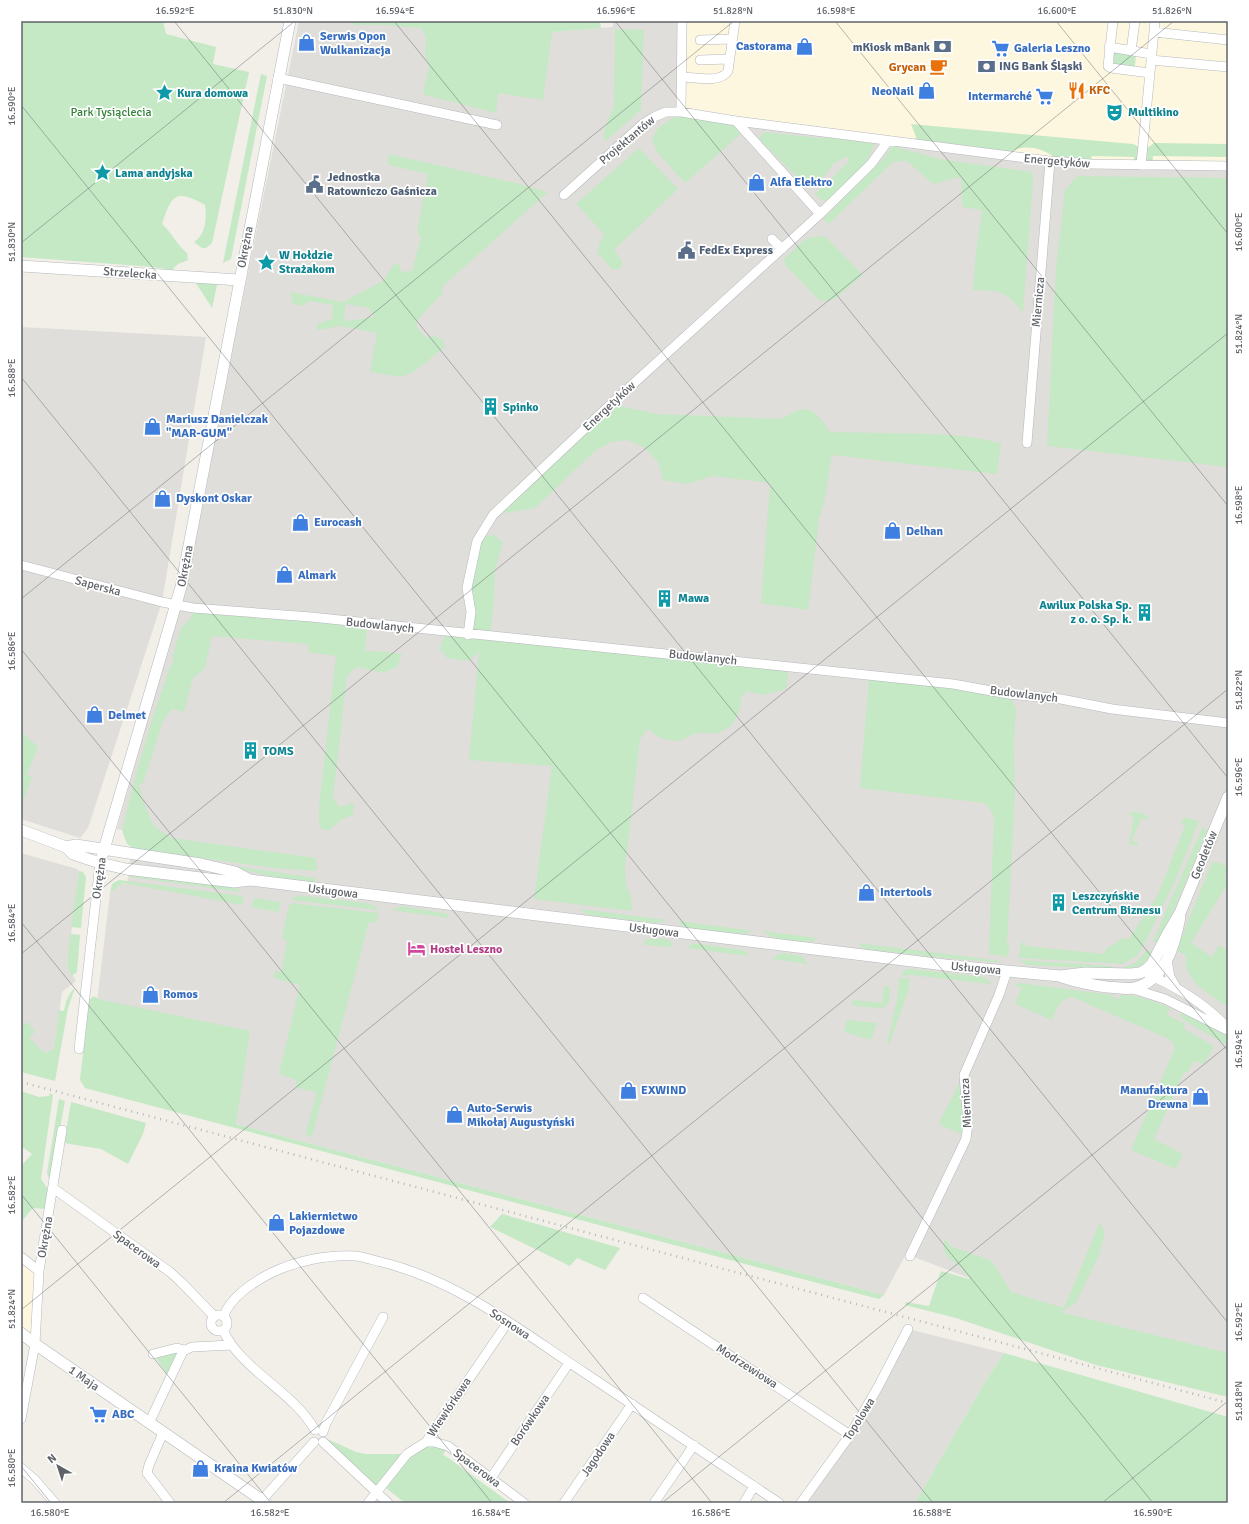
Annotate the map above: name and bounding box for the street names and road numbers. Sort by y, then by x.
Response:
street label: Projektantów [596,113,658,168]
street label: Energetyków [1023,151,1091,172]
street label: Okrężna [234,225,257,269]
street label: Strzelecka [103,264,157,283]
street label: Miernicza [1029,276,1048,328]
street label: Energetyków [580,378,639,435]
street label: Okrężna [174,544,197,588]
street label: Saperska [73,573,122,600]
street label: Budowlanych [345,614,415,637]
street label: Budowlanych [668,646,738,669]
street label: Budowlanych [989,683,1059,706]
street label: Geodetów [1188,828,1221,882]
street label: Okrężna [89,856,110,900]
street label: Usługowa [307,881,359,902]
street label: Usługowa [628,920,680,941]
street label: Usługowa [950,959,1002,978]
street label: Miernicza [958,1077,975,1128]
street label: Okrężna [34,1215,57,1259]
street label: Spacerowa [110,1227,164,1272]
street label: Sosnowa [487,1306,533,1343]
street label: Modrzewiowa [713,1341,780,1392]
street label: 1 Maja [65,1362,102,1394]
street label: Wiewiórkowa [424,1375,475,1440]
street label: Borówkowa [508,1392,553,1449]
street label: Topolowa [840,1395,878,1444]
street label: Jagodowa [578,1429,619,1480]
street label: Spacerowa [450,1446,503,1491]

